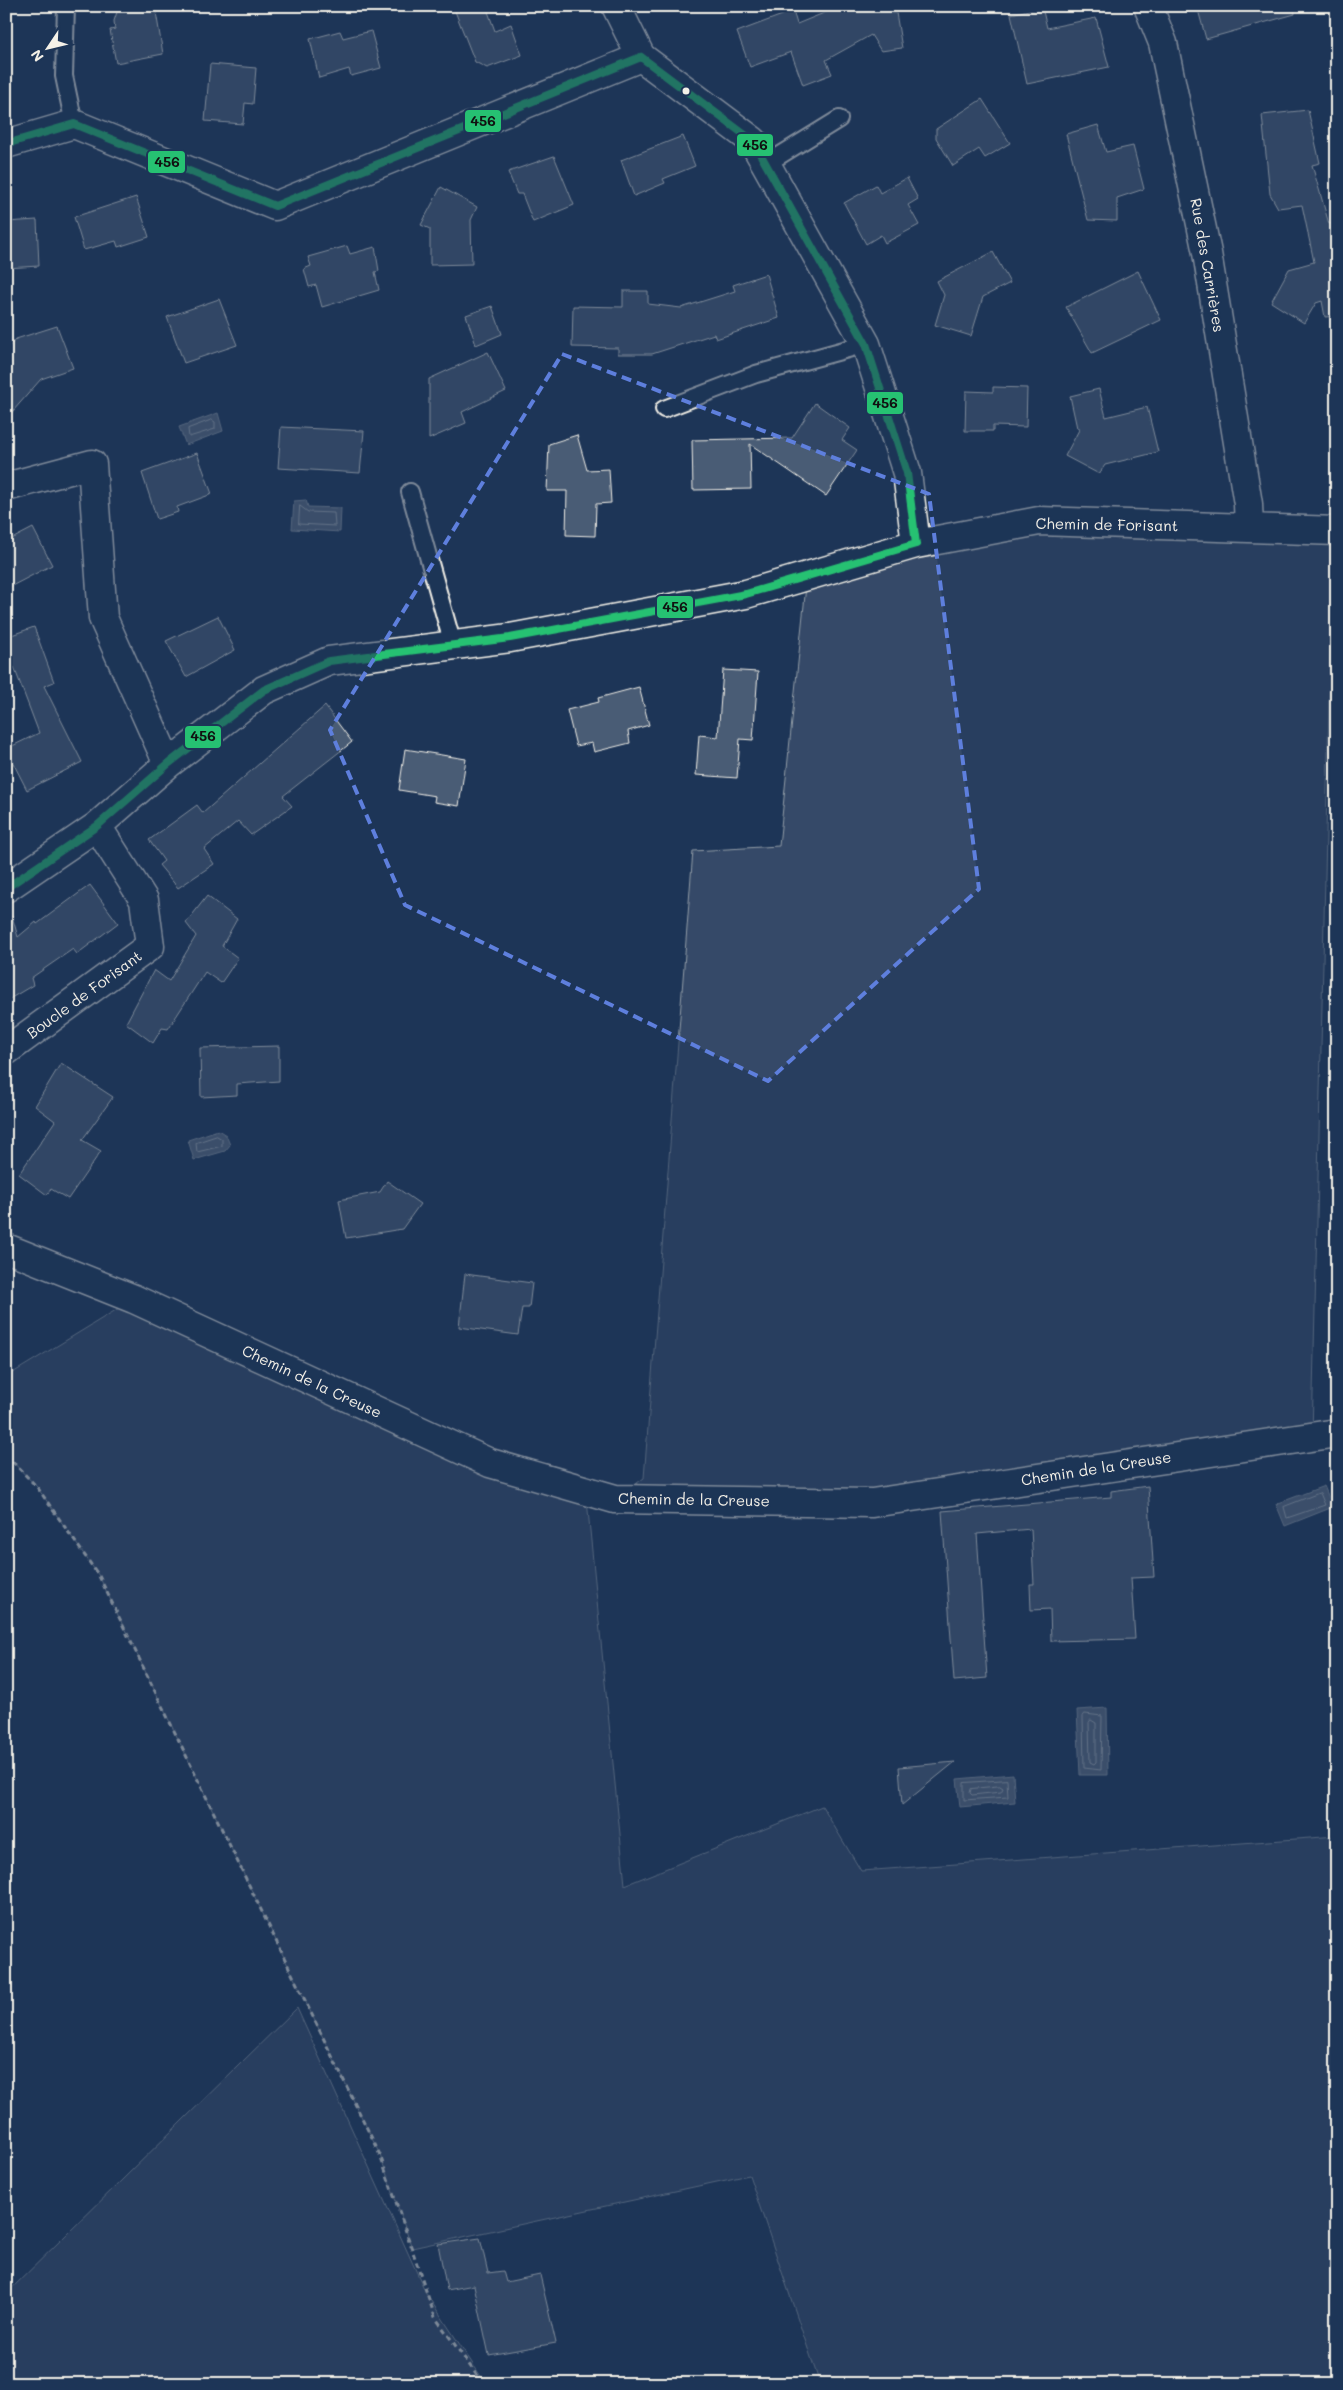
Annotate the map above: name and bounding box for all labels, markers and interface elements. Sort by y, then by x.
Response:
north arrow [22,22,72,72]
text: N [26,46,48,66]
unlabelled marker [681,86,691,96]
line badge: 456 [464,109,502,133]
text: 456 [470,111,496,130]
line badge: 456 [736,133,774,157]
text: 456 [742,135,768,154]
line badge: 456 [147,150,186,174]
text: 456 [154,152,180,171]
street label: Rue des Carrières [1186,196,1230,334]
line badge: 456 [866,391,904,415]
text: 456 [872,393,898,412]
street label: Chemin de Forisant [1036,513,1178,535]
line badge: 456 [656,595,694,619]
text: 456 [662,597,688,616]
line badge: 456 [184,725,222,749]
text: 456 [190,726,216,745]
street label: Boucle de Forisant [22,945,146,1043]
street label: Chemin de la Creuse [239,1340,385,1422]
street label: Chemin de la Creuse [1019,1446,1173,1490]
street label: Chemin de la Creuse [618,1488,770,1510]

